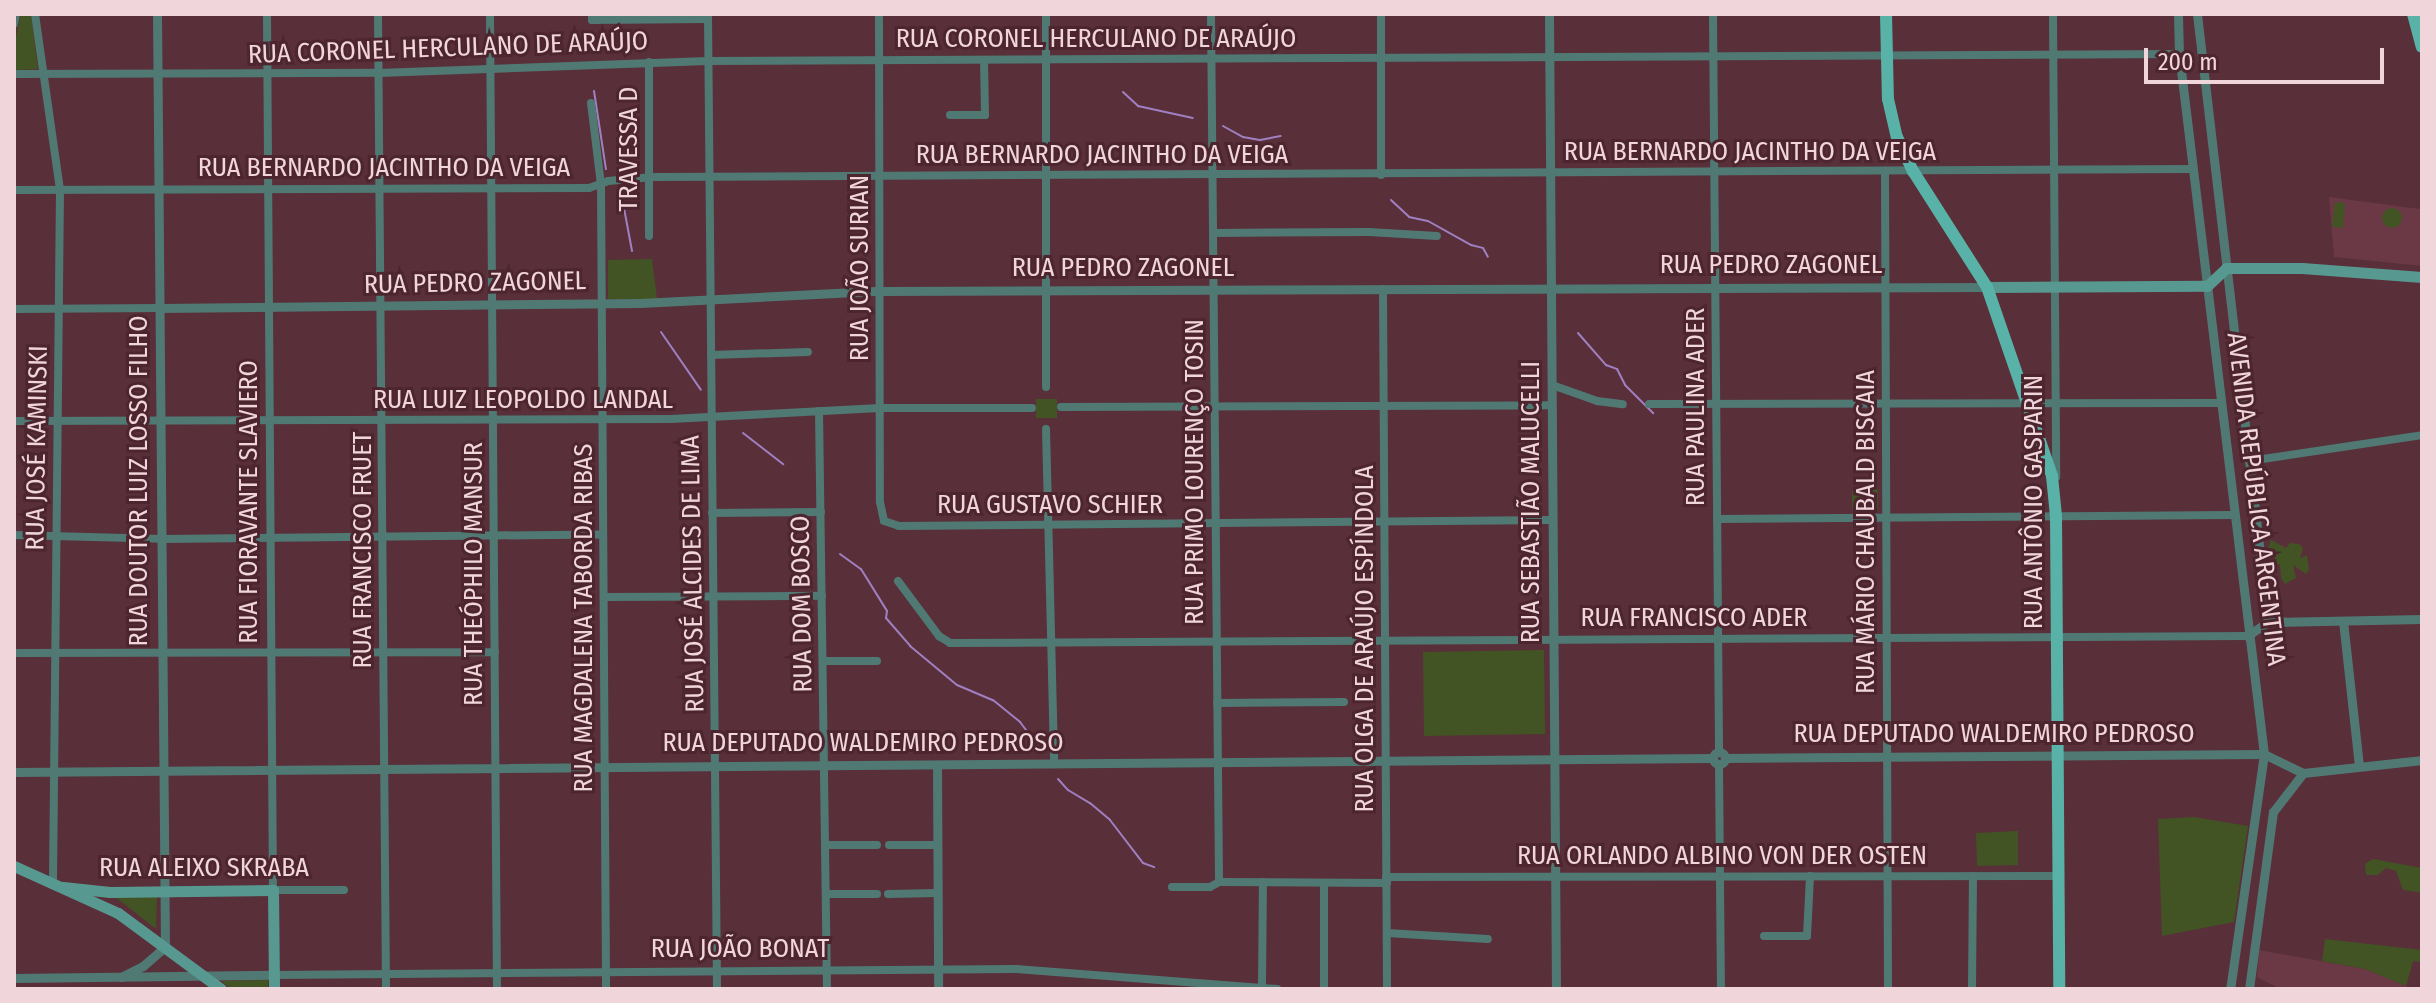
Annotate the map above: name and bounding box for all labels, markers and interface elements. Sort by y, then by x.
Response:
street label: RUA CORONEL HERCULANO DE ARAÚJO [896,23,1296,55]
street label: RUA CORONEL HERCULANO DE ARAÚJO [247,25,649,71]
scale bar [2148,32,2388,82]
text: 200 m [2158,48,2218,76]
street label: TRAVESSA D [613,87,645,211]
street label: RUA BERNARDO JACINTHO DA VEIGA [1564,136,1936,168]
street label: RUA BERNARDO JACINTHO DA VEIGA [916,139,1288,171]
street label: RUA BERNARDO JACINTHO DA VEIGA [198,152,570,184]
street label: RUA JOÃO SURIAN [844,175,876,361]
street label: RUA PEDRO ZAGONEL [1660,249,1882,281]
street label: RUA PEDRO ZAGONEL [1012,252,1234,284]
street label: RUA PEDRO ZAGONEL [364,265,586,301]
street label: RUA PAULINA ADER [1680,308,1712,506]
street label: RUA DOUTOR LUIZ LOSSO FILHO [123,315,155,647]
street label: RUA PRIMO LOURENÇO TOSIN [1179,319,1211,625]
street label: AVENIDA REPÚBLICA ARGENTINA [2220,331,2292,667]
street label: RUA JOSÉ KAMINSKI [20,345,54,551]
street label: RUA FIORAVANTE SLAVIERO [233,360,265,644]
street label: RUA SEBASTIÃO MALUCELLI [1515,361,1547,643]
street label: RUA MÁRIO CHAUBALD BISCAIA [1850,370,1882,694]
street label: RUA ANTÔNIO GASPARIN [2018,375,2050,629]
street label: RUA LUIZ LEOPOLDO LANDAL [373,384,673,416]
street label: RUA FRANCISCO FRUET [347,432,379,668]
street label: RUA JOSÉ ALCIDES DE LIMA [675,435,711,713]
street label: RUA THEÓPHILO MANSUR [458,442,490,706]
street label: RUA MAGDALENA TABORDA RIBAS [568,444,600,792]
street label: RUA OLGA DE ARAÚJO ESPÍNDOLA [1349,465,1381,813]
street label: RUA GUSTAVO SCHIER [937,489,1163,521]
street label: RUA DOM BOSCO [785,515,819,693]
street label: RUA FRANCISCO ADER [1580,602,1808,634]
street label: RUA DEPUTADO WALDEMIRO PEDROSO [1794,718,2194,750]
street label: RUA DEPUTADO WALDEMIRO PEDROSO [663,727,1063,759]
street label: RUA ORLANDO ALBINO VON DER OSTEN [1517,840,1927,872]
street label: RUA ALEIXO SKRABA [99,852,309,884]
street label: RUA JOÃO BONAT [651,933,829,965]

